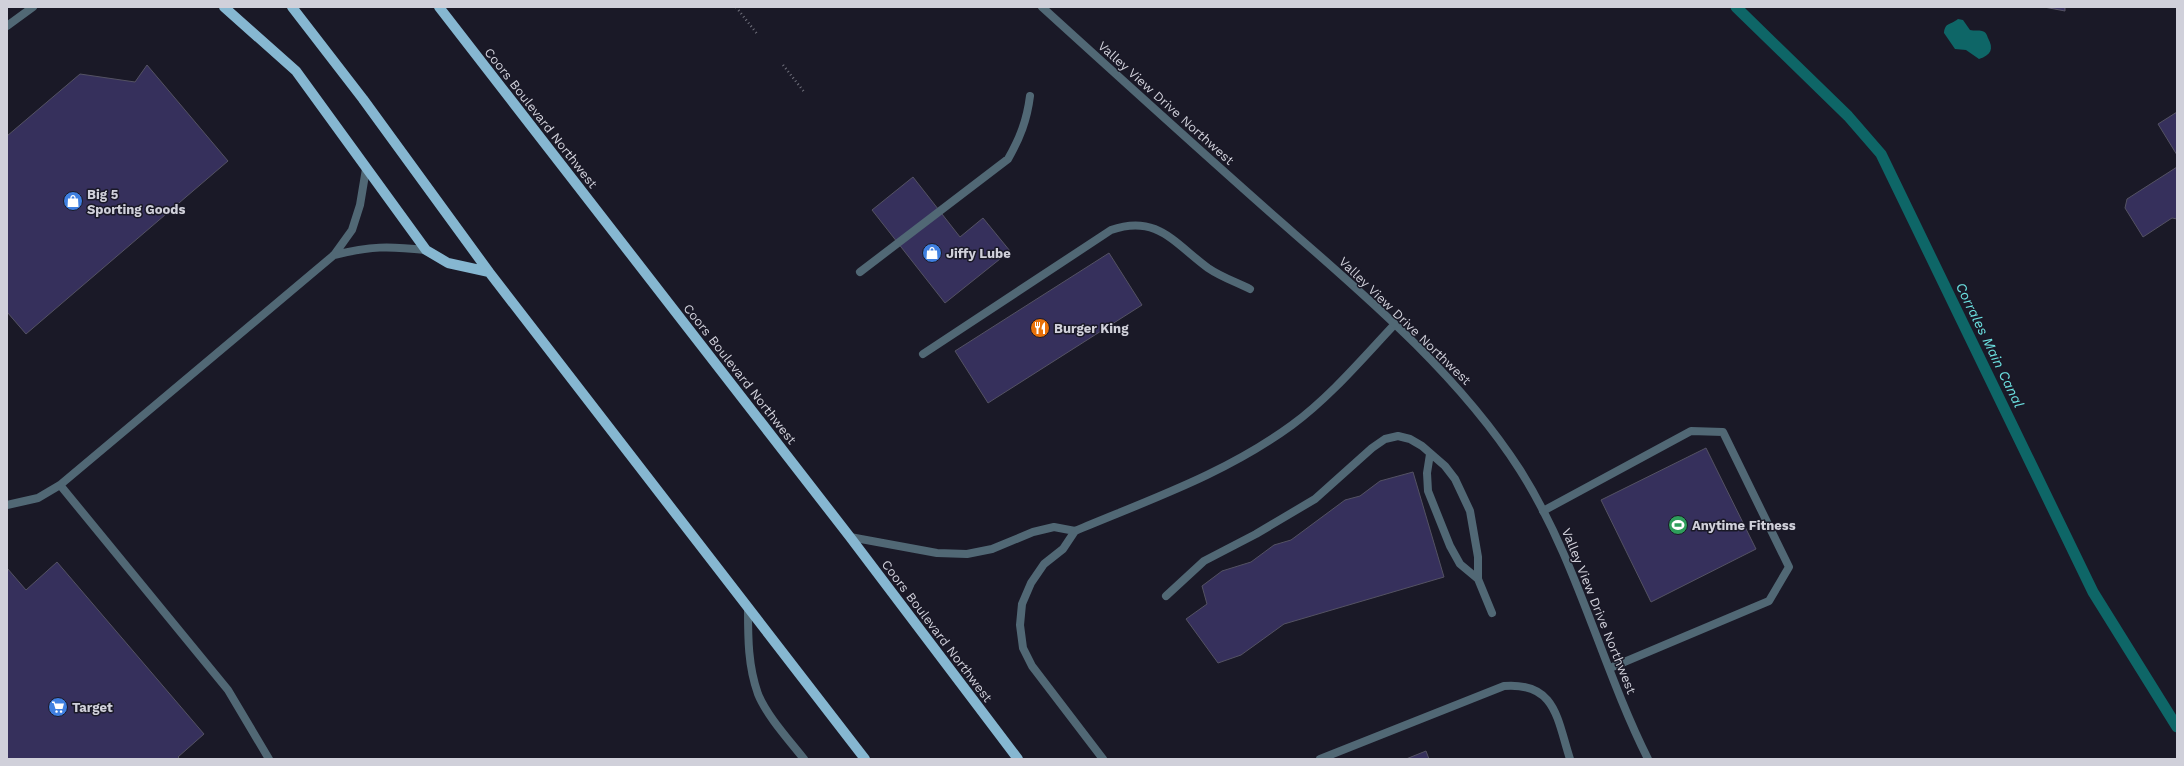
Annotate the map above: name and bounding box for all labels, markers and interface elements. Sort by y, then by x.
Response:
street label: Valley View Drive Northwest [1095,38,1237,168]
street label: Coors Boulevard Northwest [482,45,601,192]
place label: Big 5 Sporting Goods [87,187,185,217]
shop icon: Big 5 Sporting Goods [62,190,84,212]
shop icon: Jiffy Lube [921,242,943,264]
place label: Jiffy Lube [946,246,1011,261]
street label: Valley View Drive Northwest [1336,254,1474,388]
water label: Corrales Main Canal [1953,280,2027,410]
street label: Coors Boulevard Northwest [681,301,800,448]
restaurant icon: Burger King [1029,317,1051,339]
place label: Burger King [1054,321,1129,336]
sports icon: Anytime Fitness [1667,514,1689,536]
place label: Anytime Fitness [1692,518,1796,533]
street label: Valley View Drive Northwest [1559,526,1639,697]
street label: Coors Boulevard Northwest [879,557,996,705]
supermarket icon: Target [47,696,69,718]
place label: Target [72,700,113,715]

